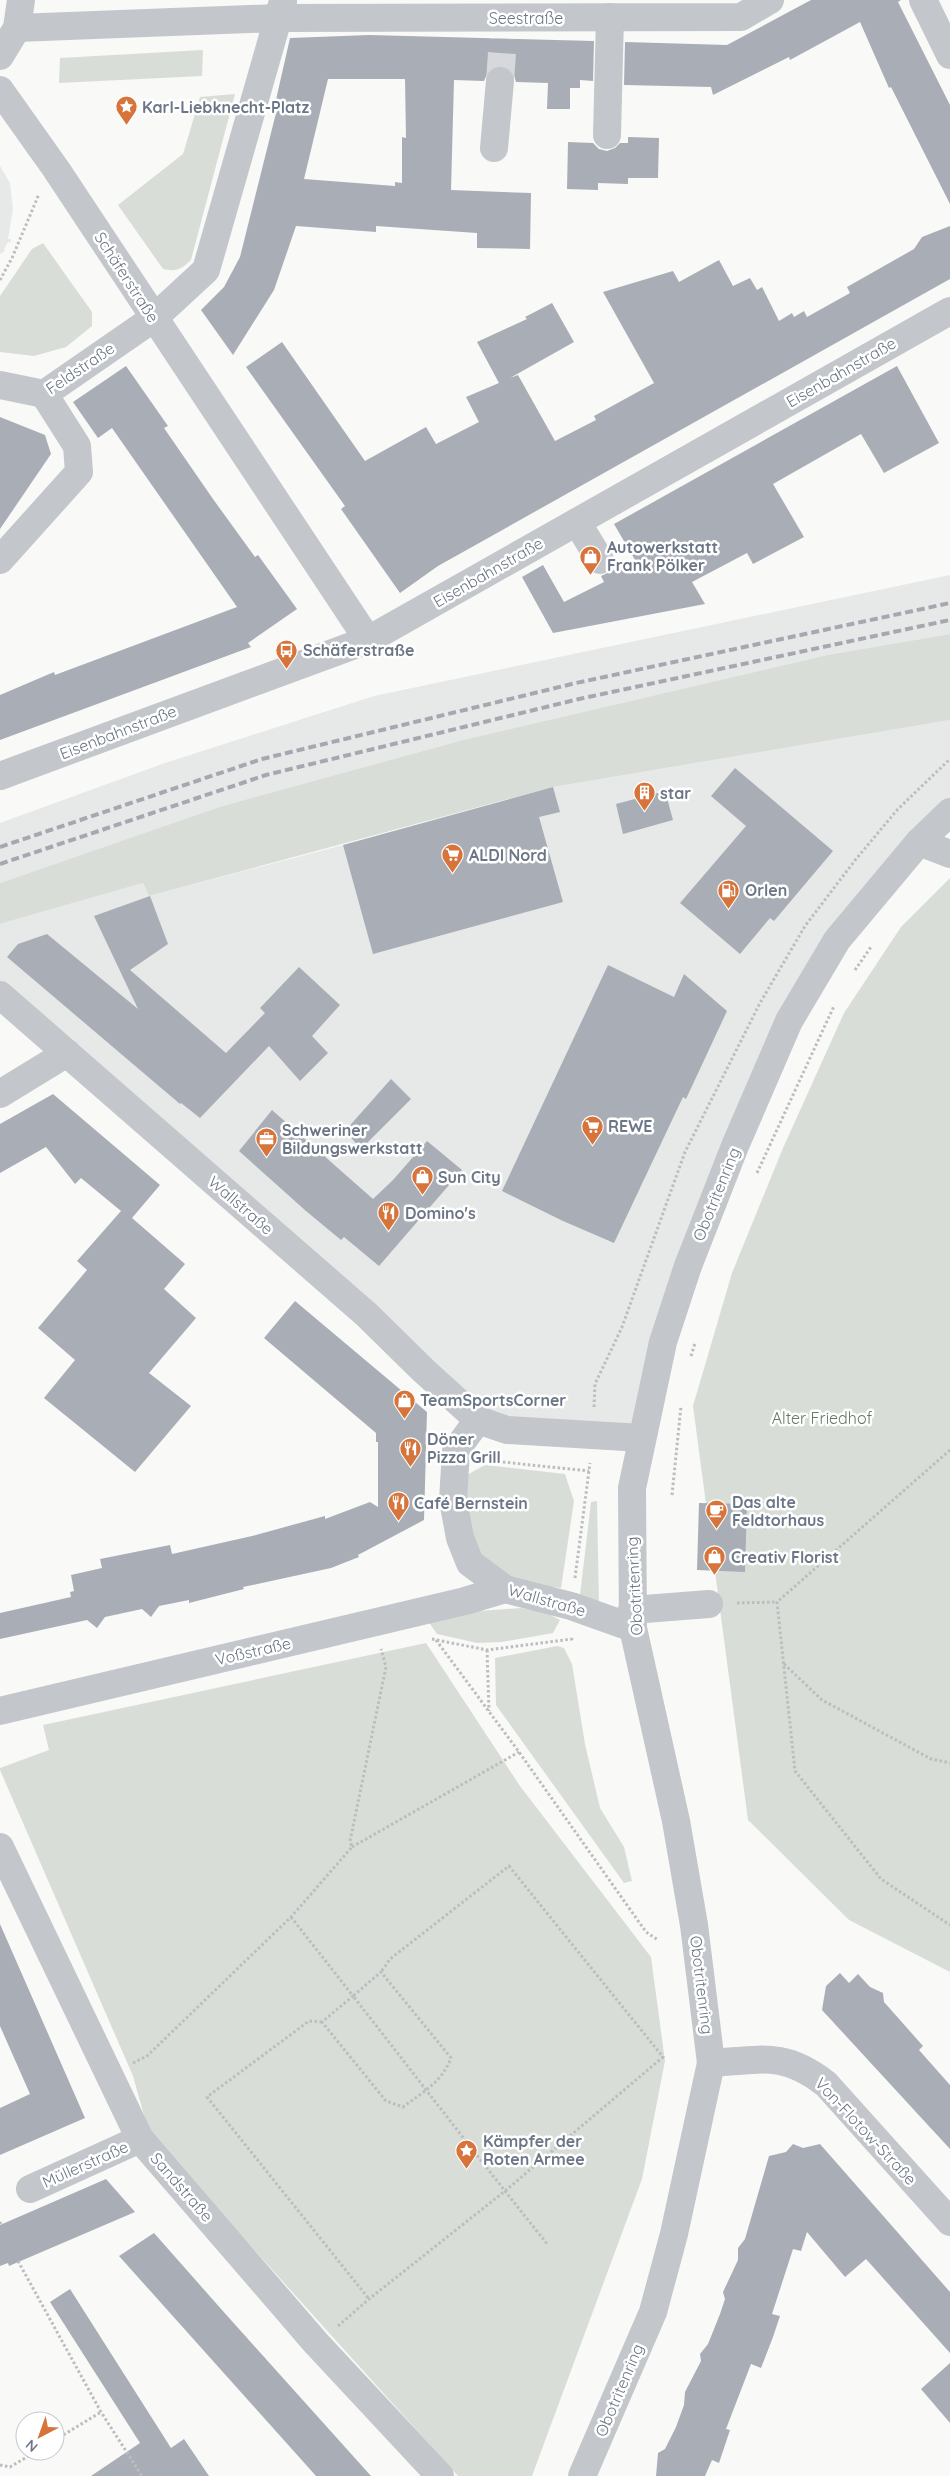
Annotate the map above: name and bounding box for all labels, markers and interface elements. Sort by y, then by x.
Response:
street label: Seestraße [489,8,563,28]
place icon: Karl-Liebknecht-Platz [114,95,138,126]
place label: Karl-Liebknecht-Platz [142,97,310,117]
street label: Schäferstraße [90,228,164,326]
street label: Eisenbahnstraße [783,332,899,412]
street label: Feldstraße [42,338,118,398]
street label: Eisenbahnstraße [430,532,546,612]
place label: Autowerkstatt Frank Pölker [607,537,718,575]
shop icon: Autowerkstatt Frank Pölker [579,544,603,575]
bus stop icon: Schäferstraße [275,638,299,669]
place label: Schäferstraße [303,640,414,660]
street label: Eisenbahnstraße [57,701,179,763]
building icon: star [632,781,656,812]
place label: star [660,783,691,803]
supermarket icon: ALDI Nord [441,843,465,874]
place label: ALDI Nord [469,845,547,865]
fuel station icon: Orlen [717,878,741,909]
place label: Orlen [745,880,787,900]
supermarket icon: REWE [580,1114,604,1145]
place label: REWE [608,1116,652,1136]
place label: Schweriner Bildungswerkstatt [282,1120,423,1158]
office icon: Schweriner Bildungswerkstatt [254,1127,278,1158]
street label: Obotritenring [688,1144,744,1244]
shop icon: Sun City [410,1165,434,1196]
place label: Sun City [438,1167,501,1187]
street label: Wallstraße [204,1171,278,1239]
restaurant icon: Domino's [377,1201,401,1232]
place label: Domino's [405,1203,476,1223]
shop icon: TeamSportsCorner [392,1388,416,1419]
place label: TeamSportsCorner [420,1390,566,1410]
park label: Alter Friedhof [772,1408,873,1428]
place label: Döner Pizza Grill [427,1429,501,1467]
restaurant icon: Döner Pizza Grill [399,1436,423,1467]
restaurant icon: Café Bernstein [386,1491,410,1522]
place label: Das alte Feldtorhaus [732,1492,824,1530]
place label: Café Bernstein [414,1493,528,1513]
cafe icon: Das alte Feldtorhaus [704,1499,728,1530]
street label: Obotritenring [621,1536,647,1636]
shop icon: Creativ Florist [703,1545,727,1576]
place label: Creativ Florist [731,1547,839,1567]
street label: Wallstraße [506,1579,588,1621]
street label: Voßstraße [213,1633,293,1669]
street label: Obotritenring [686,1935,718,2035]
street label: Von-Flotow-Straße [811,2073,921,2189]
place label: Kämpfer der Roten Armee [483,2131,585,2169]
street label: Müllerstraße [39,2136,131,2192]
place icon: Kämpfer der Roten Armee [455,2138,479,2169]
street label: Sandstraße [147,2148,217,2226]
street label: Obotritenring [590,2340,648,2440]
north arrow [15,2411,65,2461]
text: N [22,2436,41,2456]

